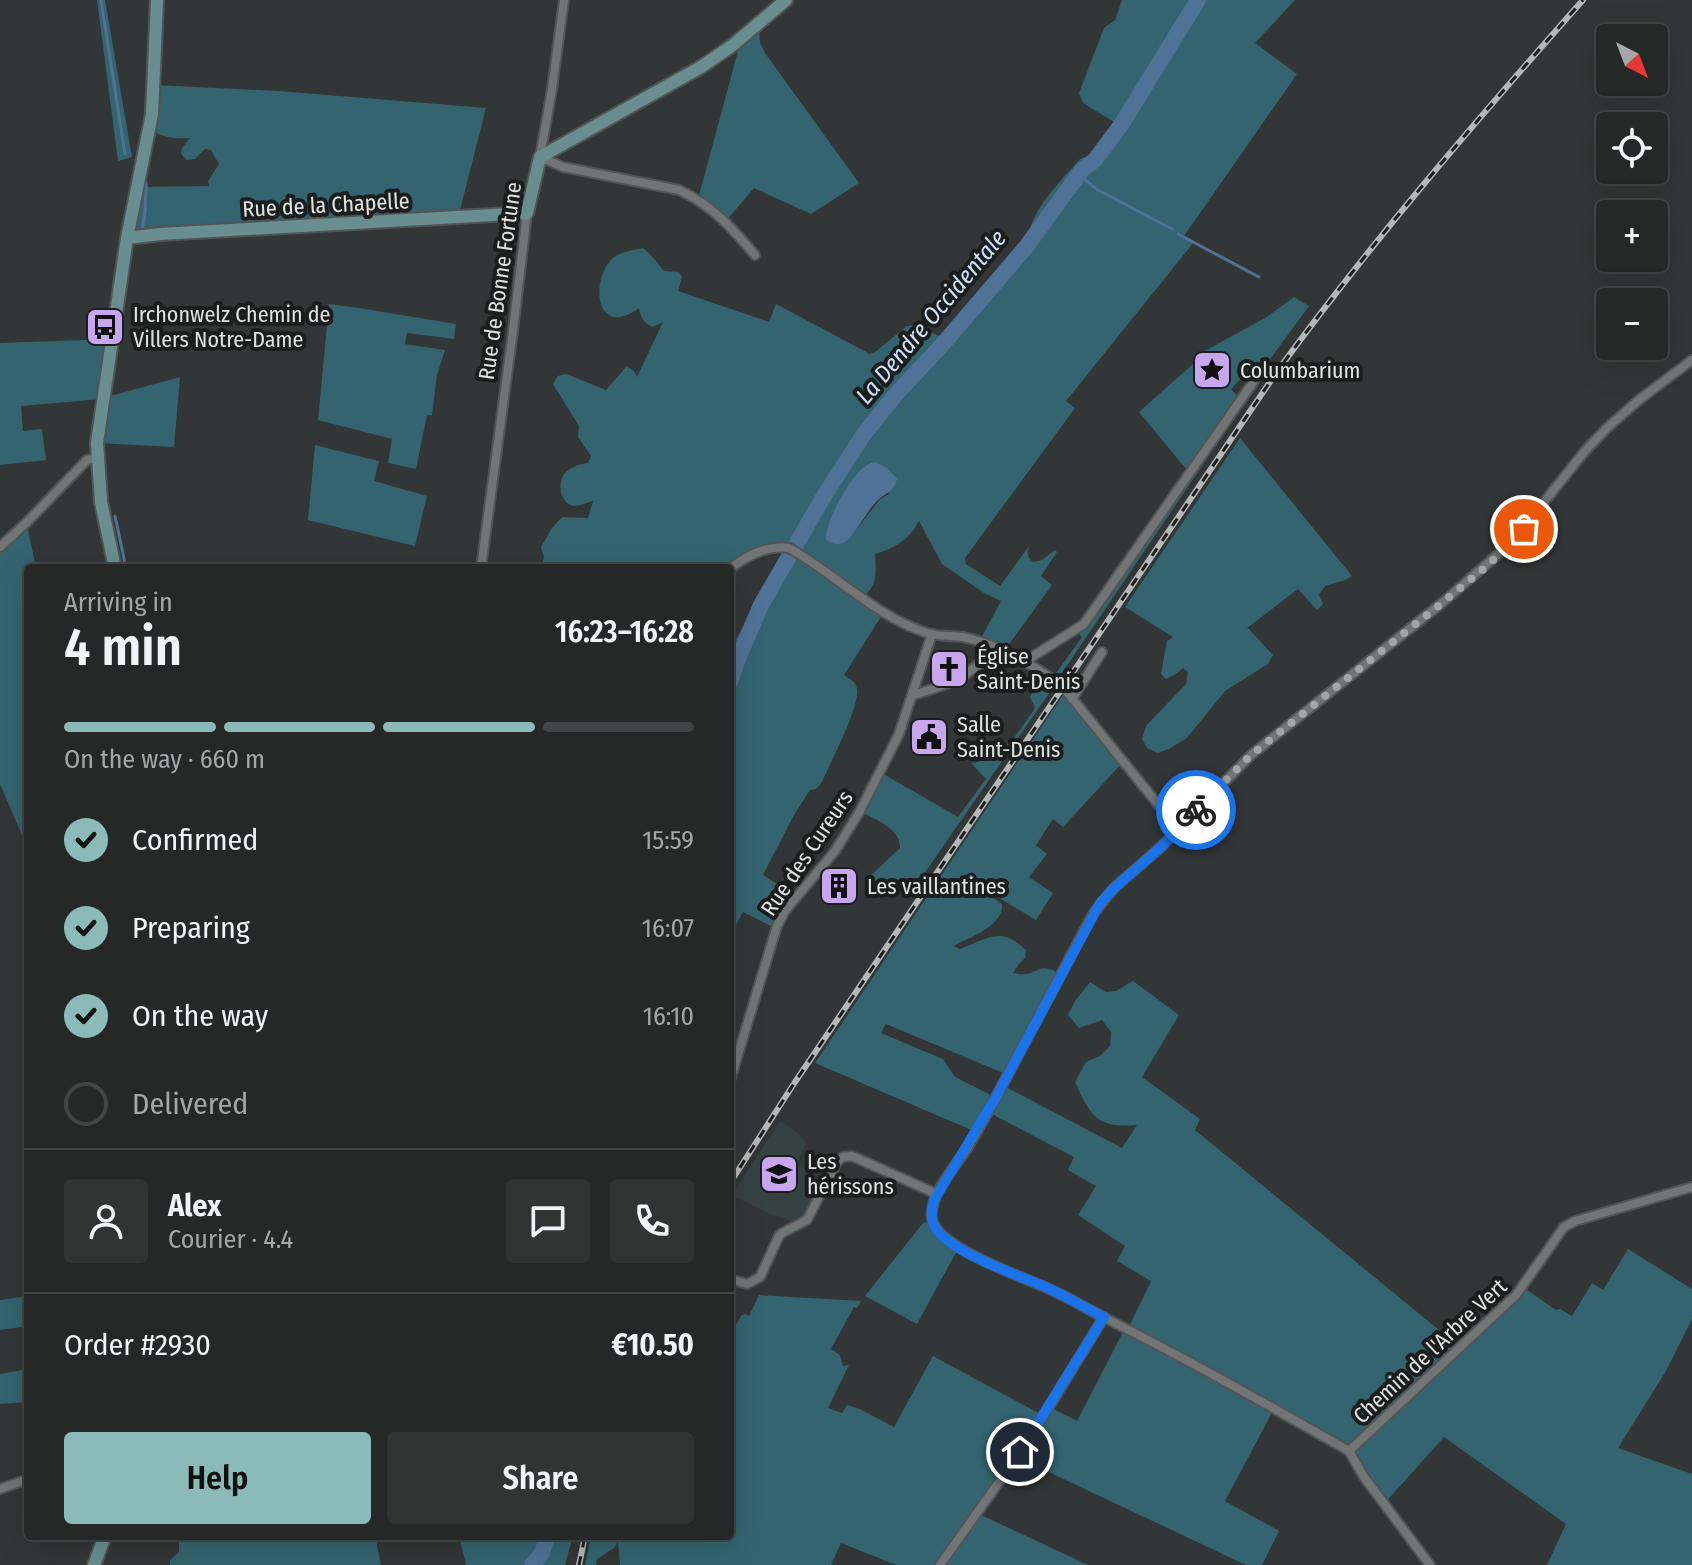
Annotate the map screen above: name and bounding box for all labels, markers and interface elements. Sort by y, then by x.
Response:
north arrow [1596,24,1668,96]
map controls [1596,24,1668,360]
button: locate [1596,112,1668,184]
street label: Rue de Bonne Fortune [473,180,527,382]
street label: Rue de la Chapelle [242,187,410,223]
button: + [1596,200,1668,272]
water label: La Dendre Occidentale [850,224,1012,410]
button: − [1596,288,1668,360]
place label: Irchonwelz Chemin de Villers Notre-Dame [133,301,330,353]
bus stop icon: Irchonwelz Chemin de Villers Notre-Dame [84,306,126,348]
place icon: Columbarium [1191,349,1233,391]
place label: Columbarium [1240,357,1360,384]
pin [1490,495,1558,563]
icon: bag [1502,507,1546,551]
text: Arriving in [64,587,173,618]
text: 16:23–16:28 [555,614,694,650]
text: 4 min [64,616,182,679]
place label: Église Saint-Denis [977,643,1080,695]
church icon: Église Saint-Denis [928,648,970,690]
place label: Salle Saint-Denis [957,711,1060,763]
public building icon: Salle Saint-Denis [908,716,950,758]
text: On the way · 660 m [64,744,265,775]
courier [1156,770,1236,850]
street label: Rue des Cureurs [755,785,859,921]
icon: bike [1174,788,1218,832]
icon: check [64,818,108,862]
text: Confirmed [132,822,258,858]
text: 15:59 [642,825,694,856]
building icon: Les vaillantines [818,865,860,907]
place label: Les vaillantines [867,873,1006,900]
icon: check [64,906,108,950]
text: Preparing [132,910,250,946]
text: 16:07 [642,913,694,944]
icon: check [64,994,108,1038]
text: On the way [132,998,268,1034]
text: 16:10 [643,1001,694,1032]
text: Delivered [132,1086,248,1122]
place label: Les hérissons [807,1148,894,1200]
school or university icon: Les hérissons [758,1153,800,1195]
button: person [64,1179,148,1263]
button: chat [506,1179,590,1263]
button: phone [610,1179,694,1263]
text: Alex [168,1188,221,1224]
text: Courier · 4.4 [168,1224,293,1255]
street label: Chemin de l'Arbre Vert [1348,1272,1513,1429]
text: Order #2930 [64,1327,211,1363]
text: €10.50 [611,1327,694,1363]
pin [986,1418,1054,1486]
icon: home [998,1430,1042,1474]
button: Help [64,1432,371,1524]
button: Share [387,1432,694,1524]

